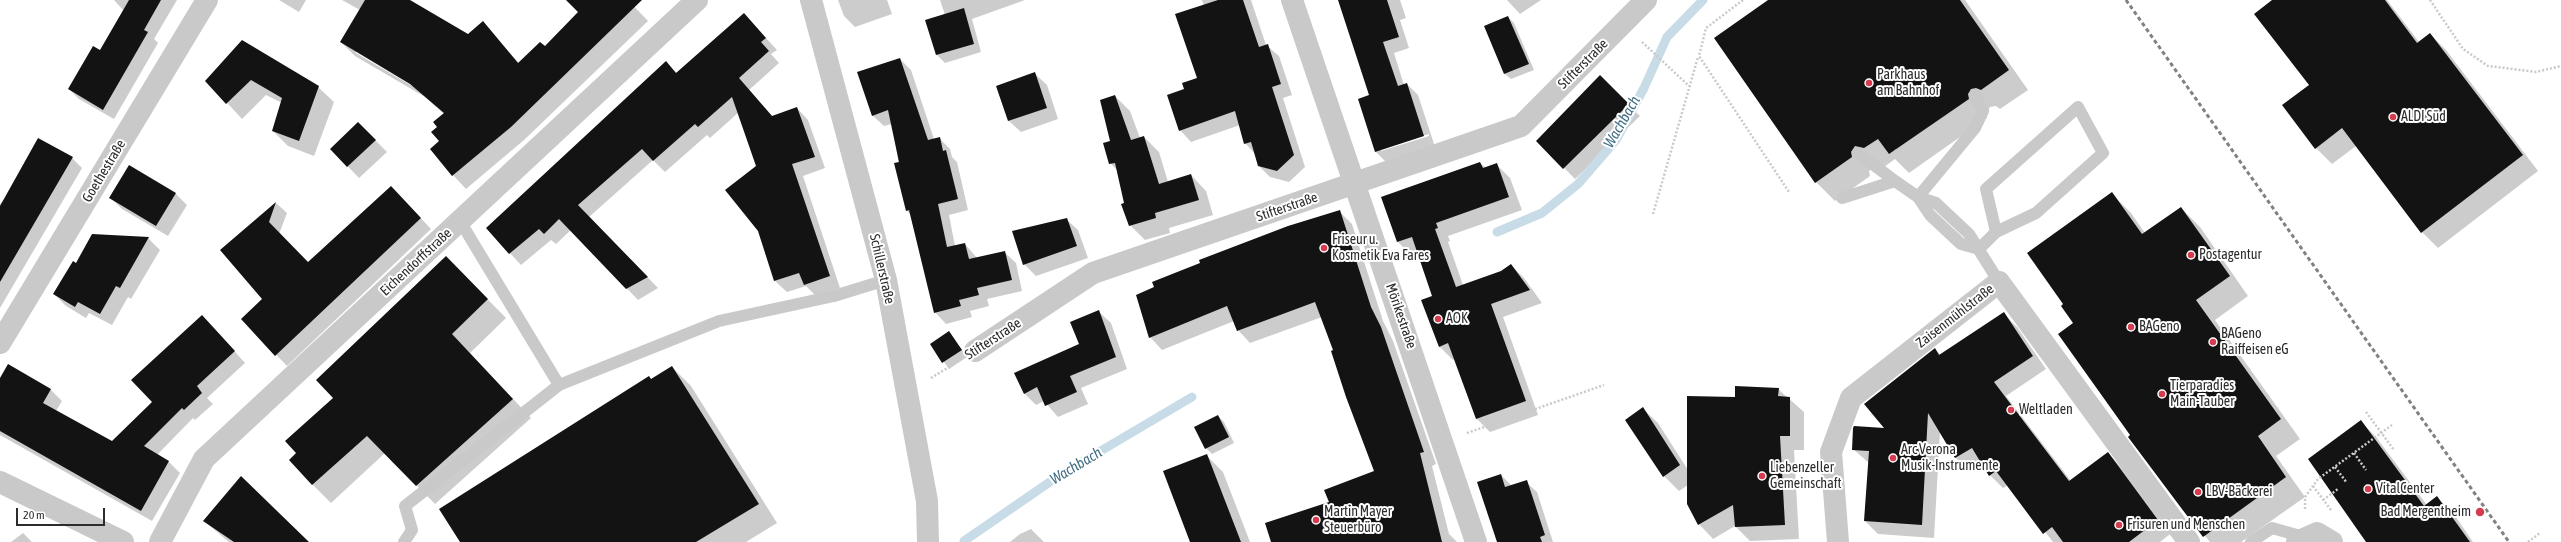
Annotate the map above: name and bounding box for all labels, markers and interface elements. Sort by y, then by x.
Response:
street label: Stifterstraße [1555,36,1611,92]
place label: Parkhaus am Bahnhof [1877,67,1939,100]
marker: Parkhaus am Bahnhof [1864,78,1874,88]
water label: Wachbach [1600,93,1644,151]
place label: ALDI Süd [2401,109,2446,125]
marker: ALDI Süd [2388,112,2398,122]
street label: Goethestraße [79,137,129,205]
street label: Stifterstraße [1254,189,1320,225]
street label: Eichendorffstraße [377,225,455,299]
street label: Schillerstraße [866,232,898,306]
place label: Friseur u. Kosmetik Eva Fares [1332,232,1429,264]
marker: Friseur u. Kosmetik Eva Fares [1319,243,1329,253]
place label: Postagentur [2199,247,2262,263]
marker: Postagentur [2186,250,2196,260]
street label: Mörikestraße [1382,281,1420,351]
street label: Zaisenmühlstraße [1913,281,1997,351]
place label: AOK [1446,311,1468,327]
marker: AOK [1433,314,1443,324]
street label: Stifterstraße [962,315,1024,363]
place label: BAGeno [2139,319,2180,335]
marker: BAGeno [2126,322,2136,332]
place label: BAGeno Raiffeisen eG [2221,326,2289,358]
marker: BAGeno Raiffeisen eG [2208,337,2218,347]
place label: Tierparadies Main-Tauber [2170,378,2234,410]
marker: Tierparadies Main-Tauber [2157,389,2167,399]
place label: Weltladen [2019,402,2073,418]
marker: Weltladen [2006,405,2016,415]
place label: Arc Verona Musik-Instrumente [1901,442,1999,474]
water label: Wachbach [1047,444,1105,488]
marker: Arc Verona Musik-Instrumente [1888,453,1898,463]
place label: Liebenzeller Gemeinschaft [1770,460,1842,492]
marker: Liebenzeller Gemeinschaft [1757,471,1767,481]
place label: VitalCenter [2376,481,2434,497]
place label: LBV-Bäckerei [2206,484,2273,500]
marker: VitalCenter [2363,484,2373,494]
marker: LBV-Bäckerei [2193,487,2203,497]
scale bar [18,500,107,526]
place label: Martin Mayer Steuerbüro [1324,504,1392,536]
place label: Bad Mergentheim [2380,504,2471,520]
marker: Bad Mergentheim [2474,506,2486,518]
text: 20 m [23,508,45,522]
marker: Martin Mayer Steuerbüro [1311,515,1321,525]
place label: Frisuren und Menschen [2127,517,2245,533]
marker: Frisuren und Menschen [2114,520,2124,530]

